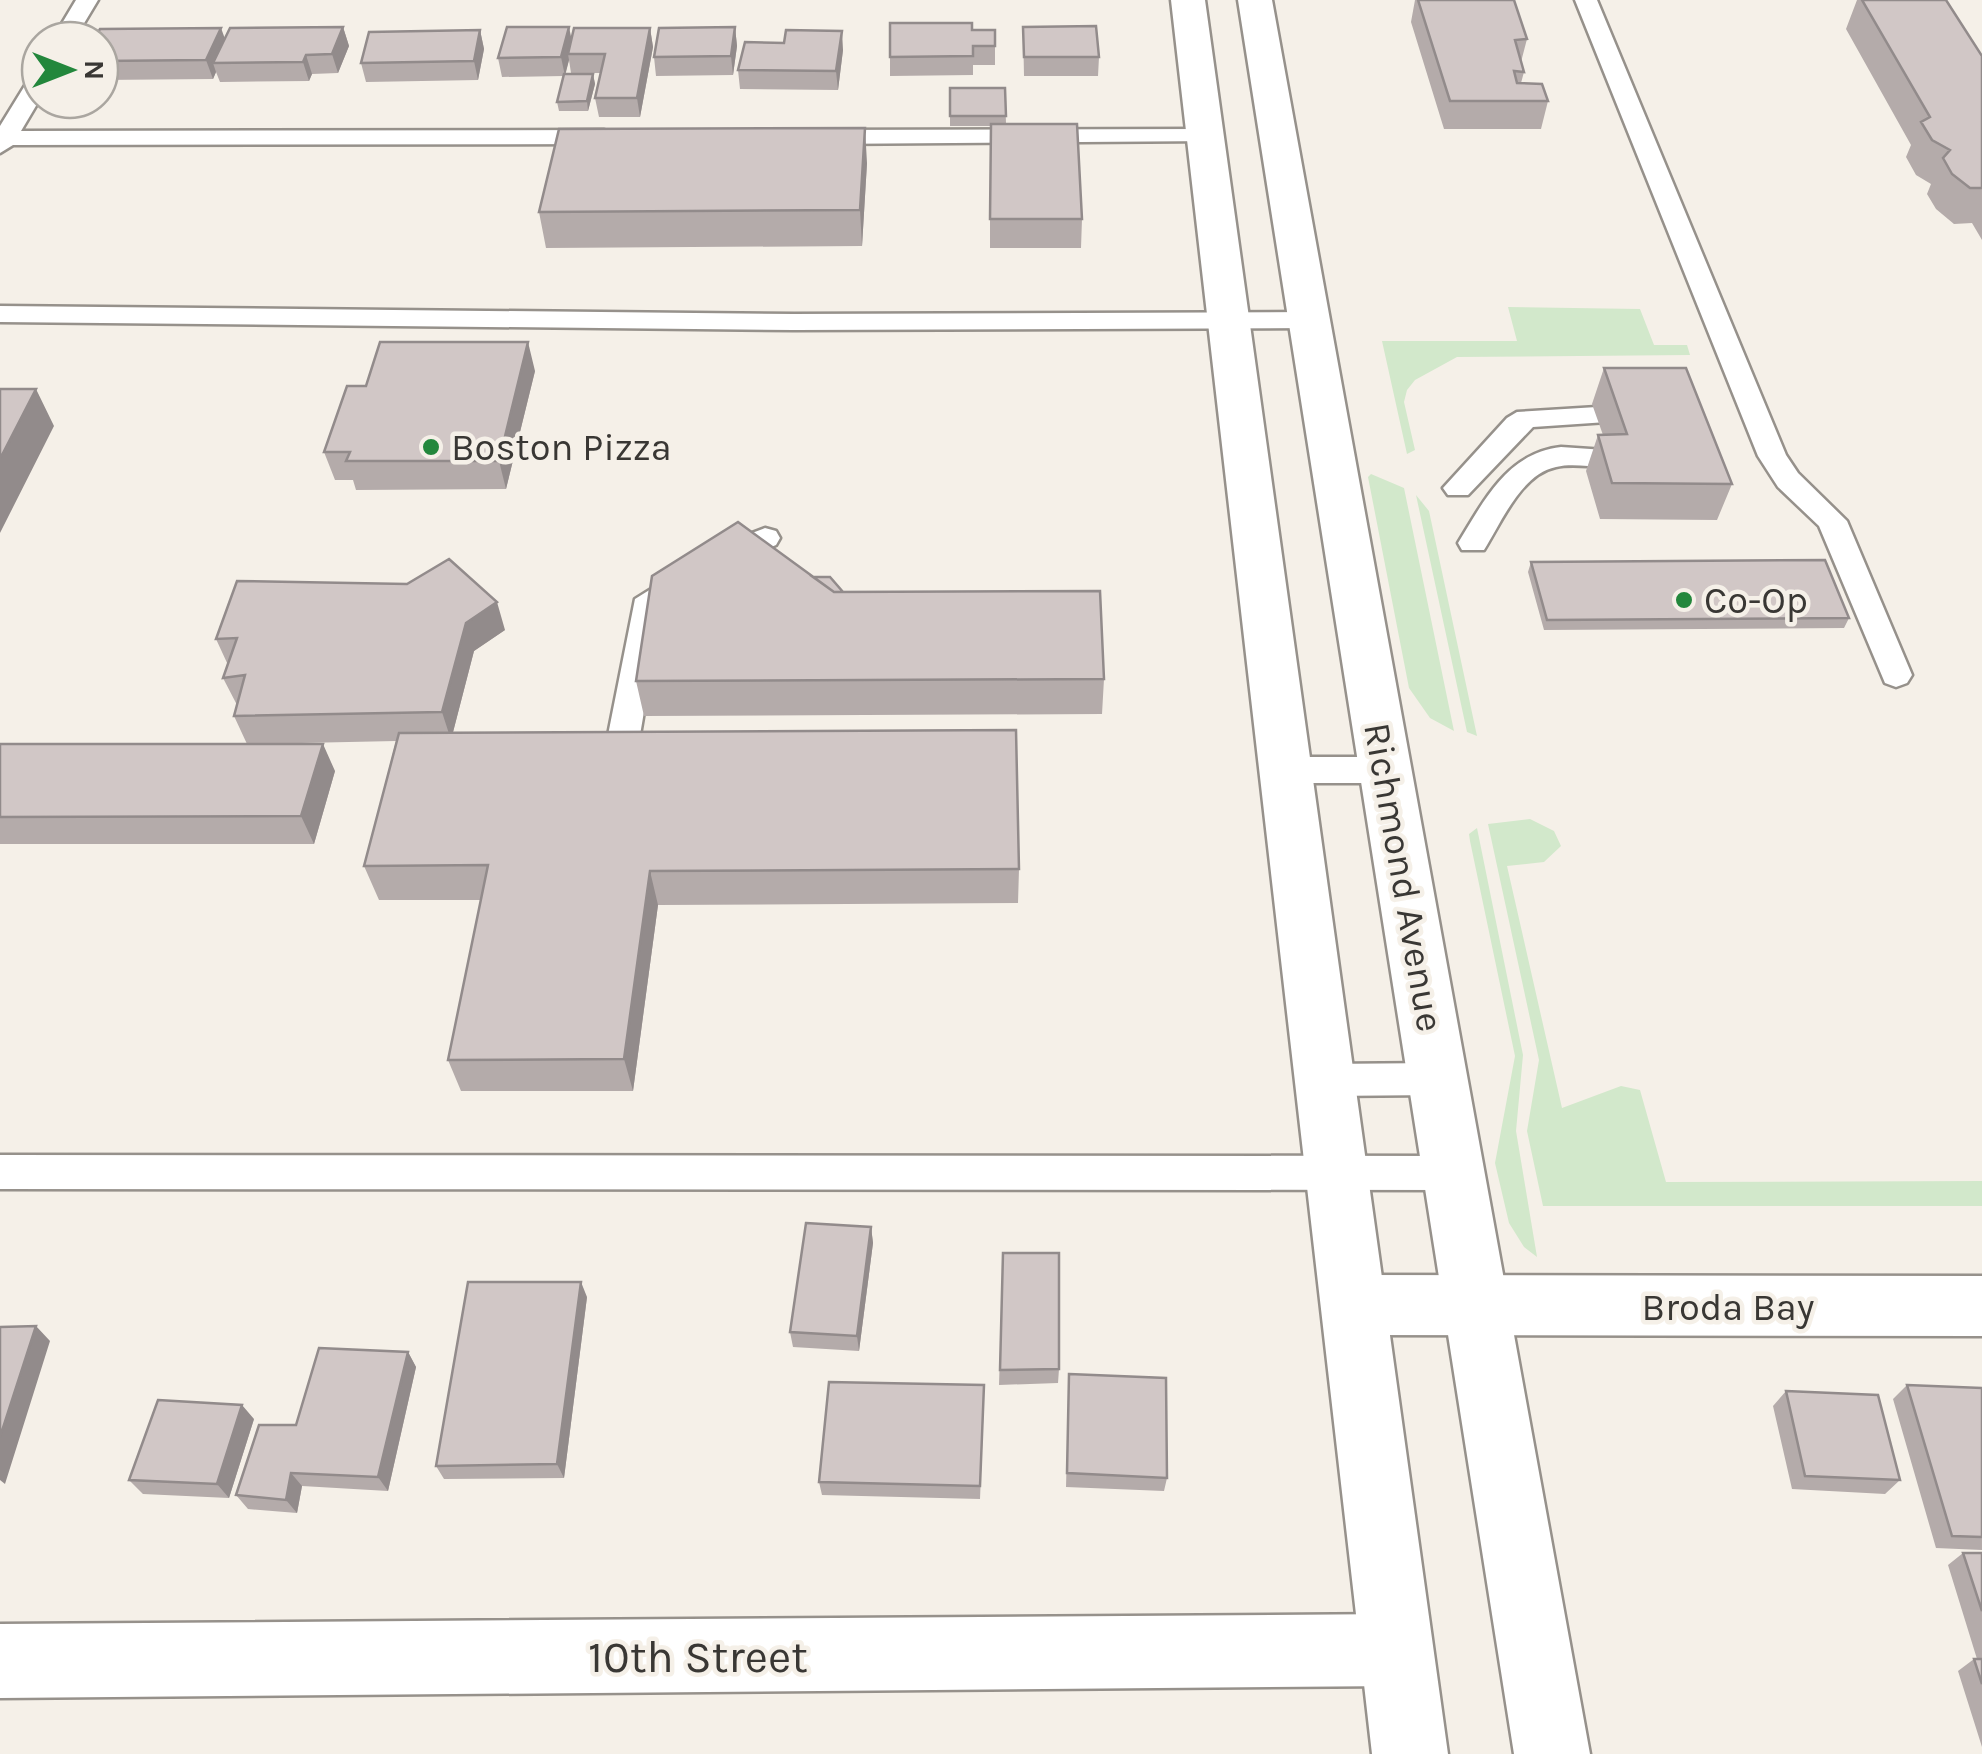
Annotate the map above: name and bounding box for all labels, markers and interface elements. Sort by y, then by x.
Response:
north arrow [20,20,120,120]
text: N [78,60,111,80]
place label: Boston Pizza [451,425,672,470]
marker: Boston Pizza [420,436,442,458]
place label: Co-Op [1704,578,1808,623]
marker: Co-Op [1673,589,1695,611]
street label: Richmond Avenue [1354,719,1453,1035]
street label: Broda Bay [1642,1285,1815,1330]
street label: 10th Street [588,1631,808,1683]

